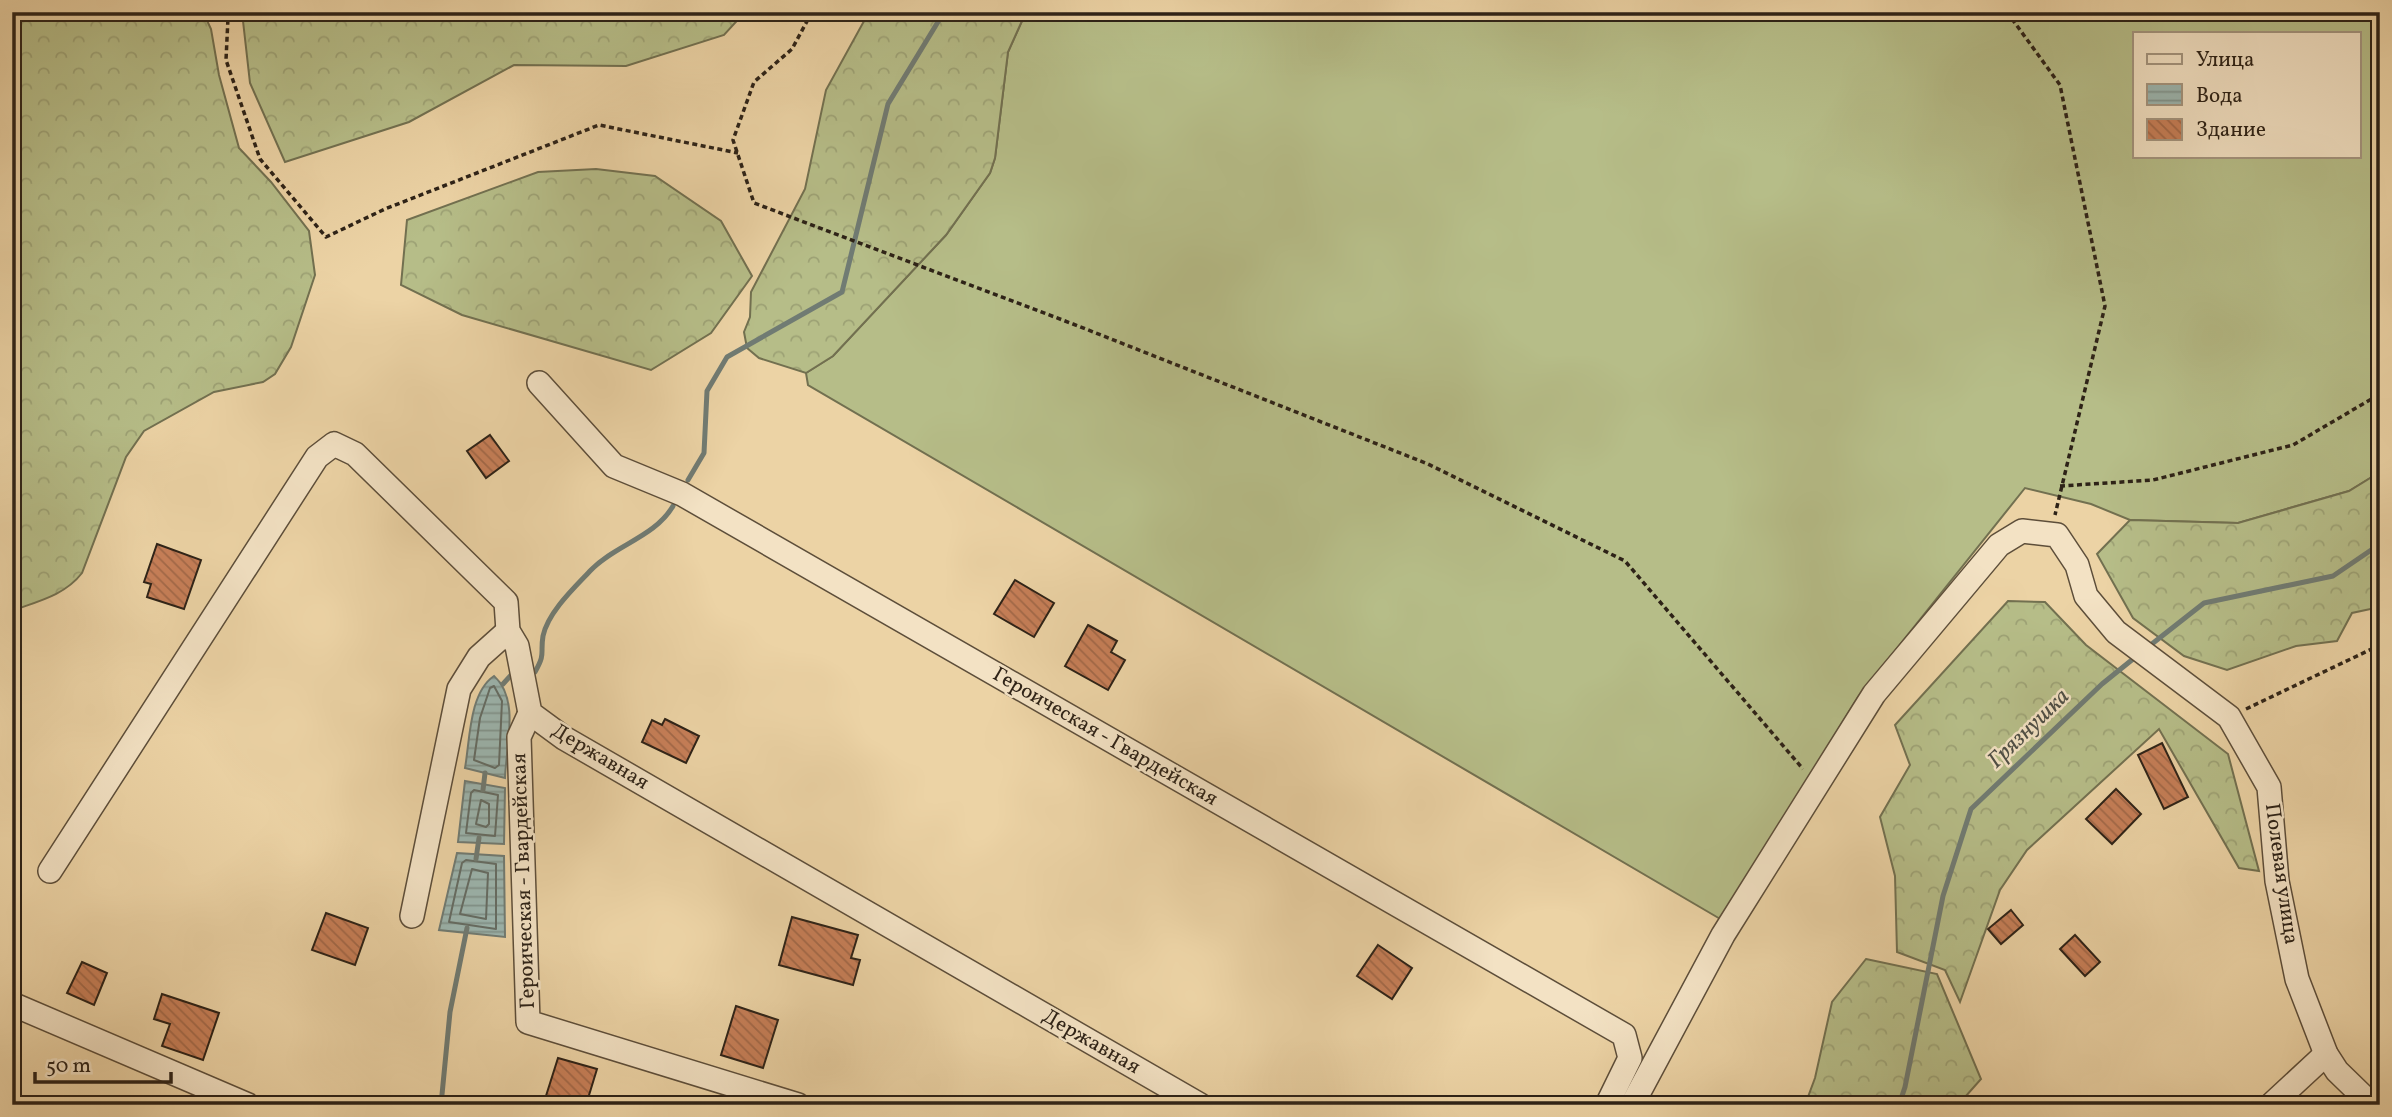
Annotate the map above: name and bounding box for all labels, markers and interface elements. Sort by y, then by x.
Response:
legend [2133,32,2360,158]
text: Улица [2196,46,2254,75]
text: Вода [2196,82,2243,111]
text: Здание [2196,116,2266,145]
street label: Героическая - Гвардейская [987,660,1223,814]
water label: Грязнушка [1981,682,2077,776]
street label: Державная [546,717,654,797]
street label: Героическая - Гвардейская [505,753,543,1009]
street label: Полевая улица [2257,802,2305,946]
street label: Державная [1037,1002,1145,1082]
scale bar [35,1040,172,1084]
text: 50 m [46,1052,91,1081]

